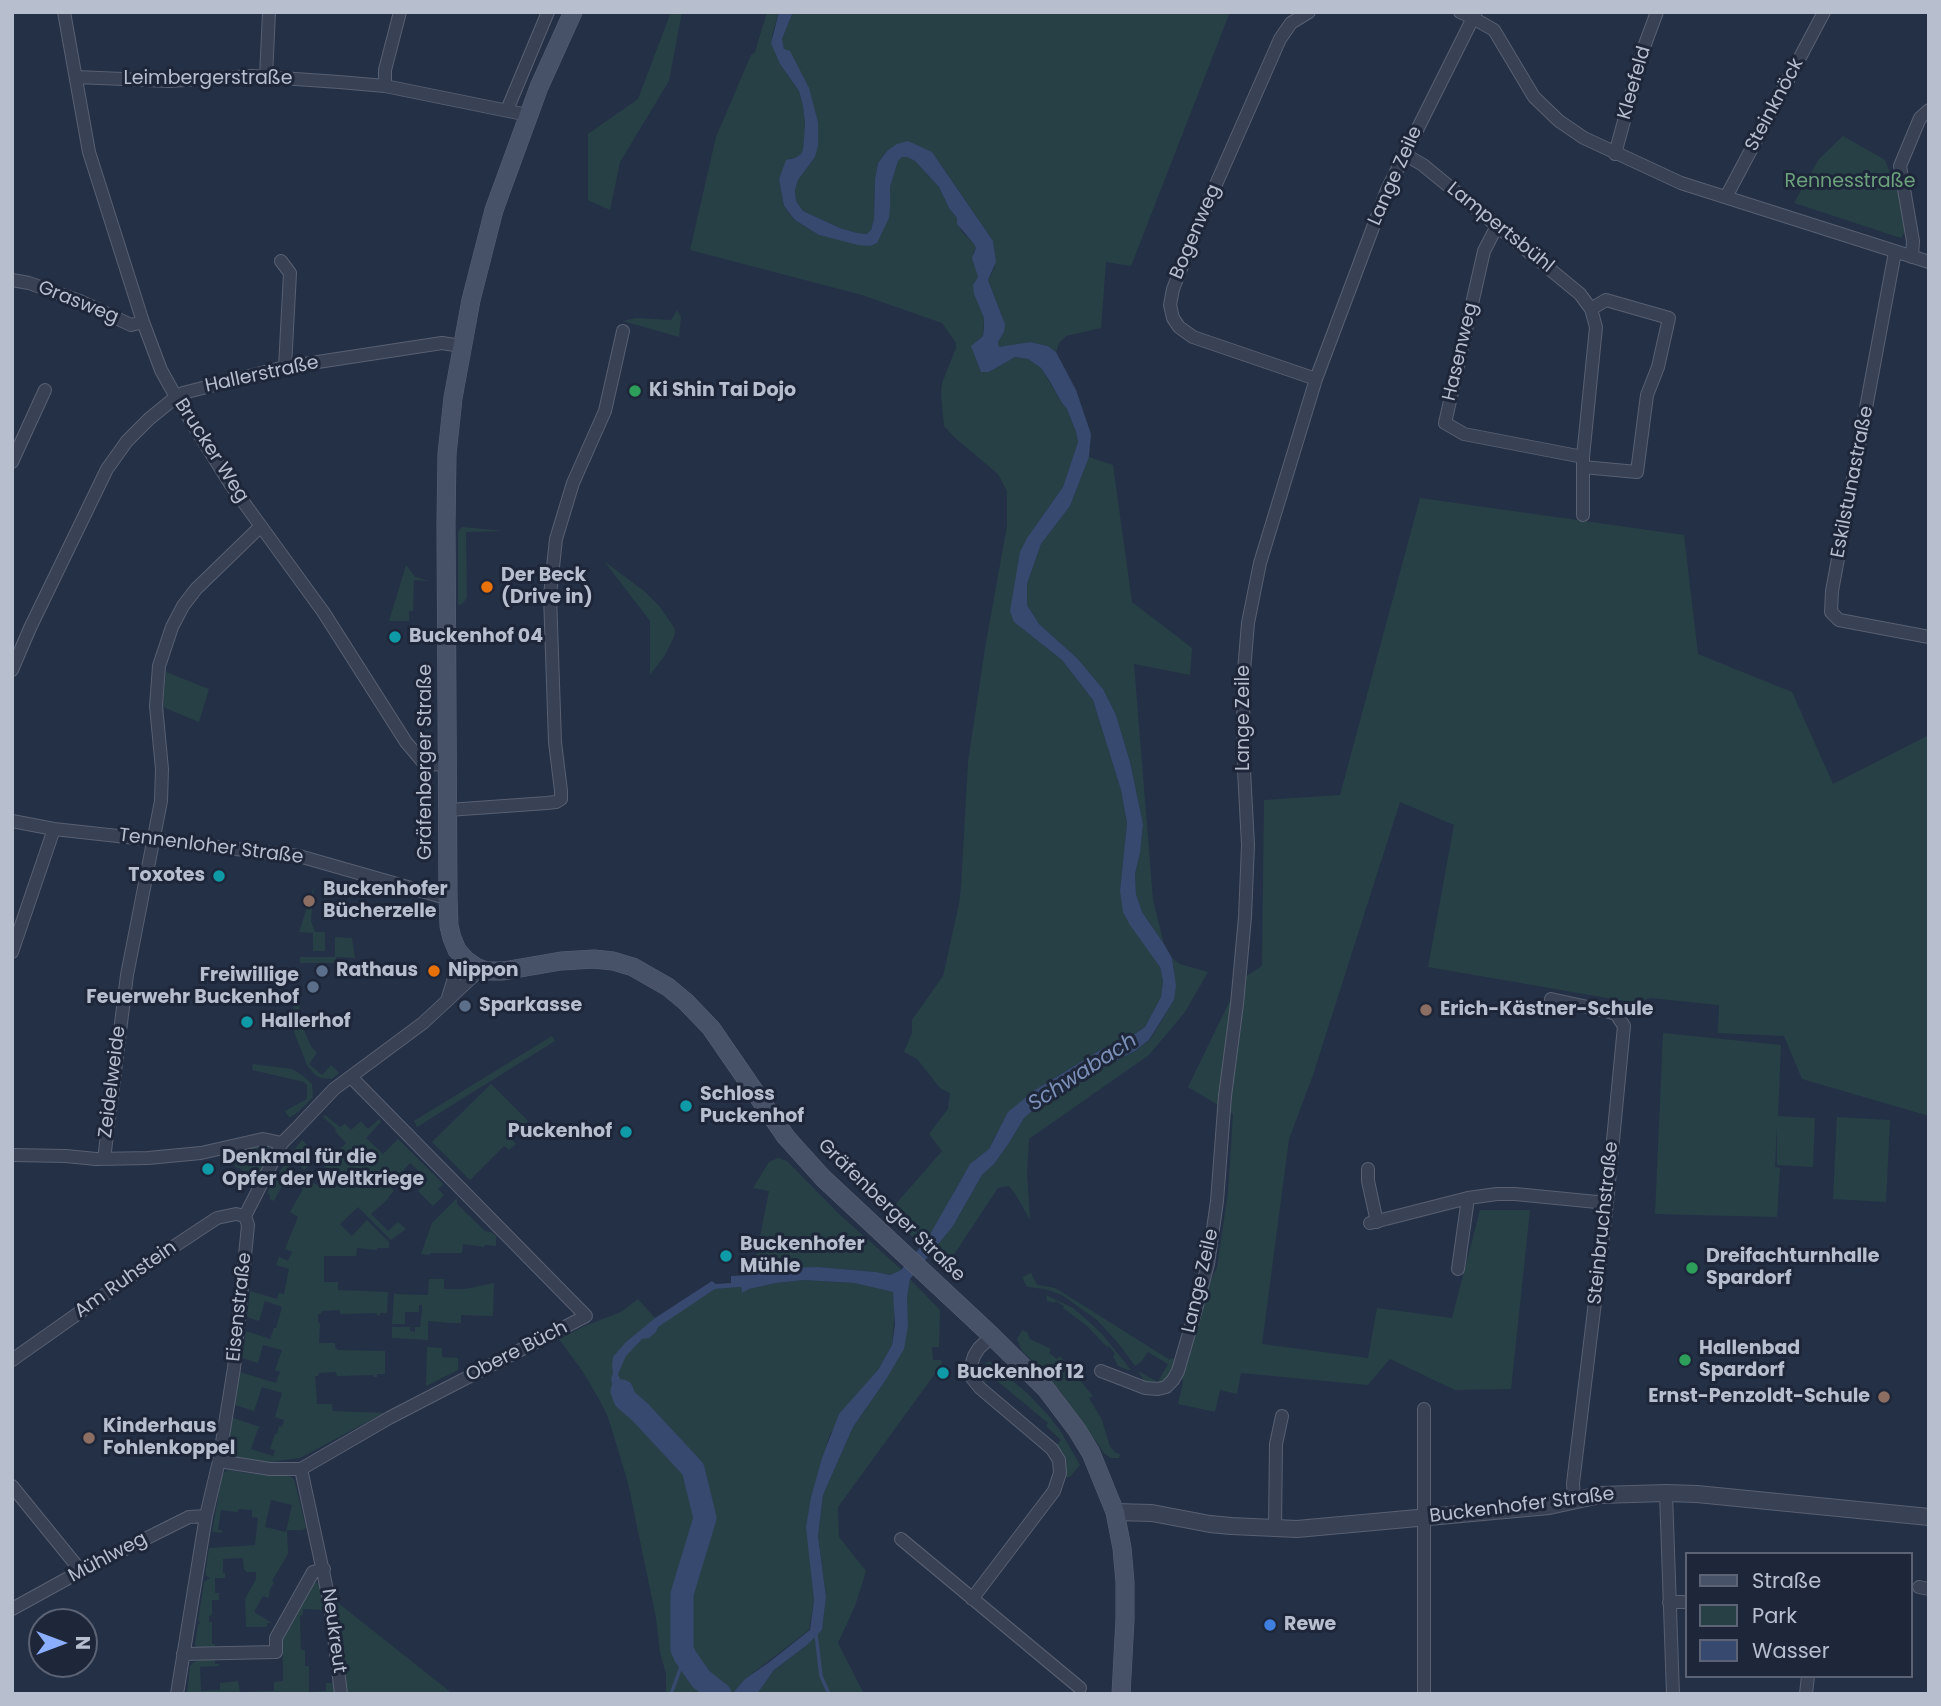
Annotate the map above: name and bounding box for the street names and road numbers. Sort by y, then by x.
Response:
street label: Kleefeld [1614,44,1656,122]
street label: Steinknöck [1741,55,1809,155]
street label: Leimbergerstraße [123,68,293,90]
street label: Lange Zeile [1364,123,1428,229]
street label: Lampertsbühl [1442,178,1558,278]
street label: Bogenweg [1166,181,1226,283]
street label: Grasweg [34,277,122,329]
street label: Hasenweg [1439,301,1483,403]
street label: Hallerstraße [203,352,321,398]
street label: Brucker Weg [169,395,253,507]
street label: Eskilstunastraße [1827,404,1879,560]
street label: Gräfenberger Straße [415,664,437,860]
street label: Lange Zeile [1233,665,1255,771]
street label: Tennenloher Straße [117,824,305,870]
street label: Zeidelweide [95,1025,131,1139]
street label: Gräfenberger Straße [813,1135,969,1287]
street label: Steinbruchstraße [1584,1140,1624,1306]
street label: Lange Zeile [1178,1227,1224,1335]
street label: Am Ruhstein [71,1237,181,1323]
street label: Eisenstraße [223,1251,257,1363]
street label: Obere Büch [462,1317,572,1387]
street label: Buckenhofer Straße [1428,1483,1616,1529]
street label: Mühlweg [65,1528,151,1588]
street label: Neukreut [316,1587,350,1675]

